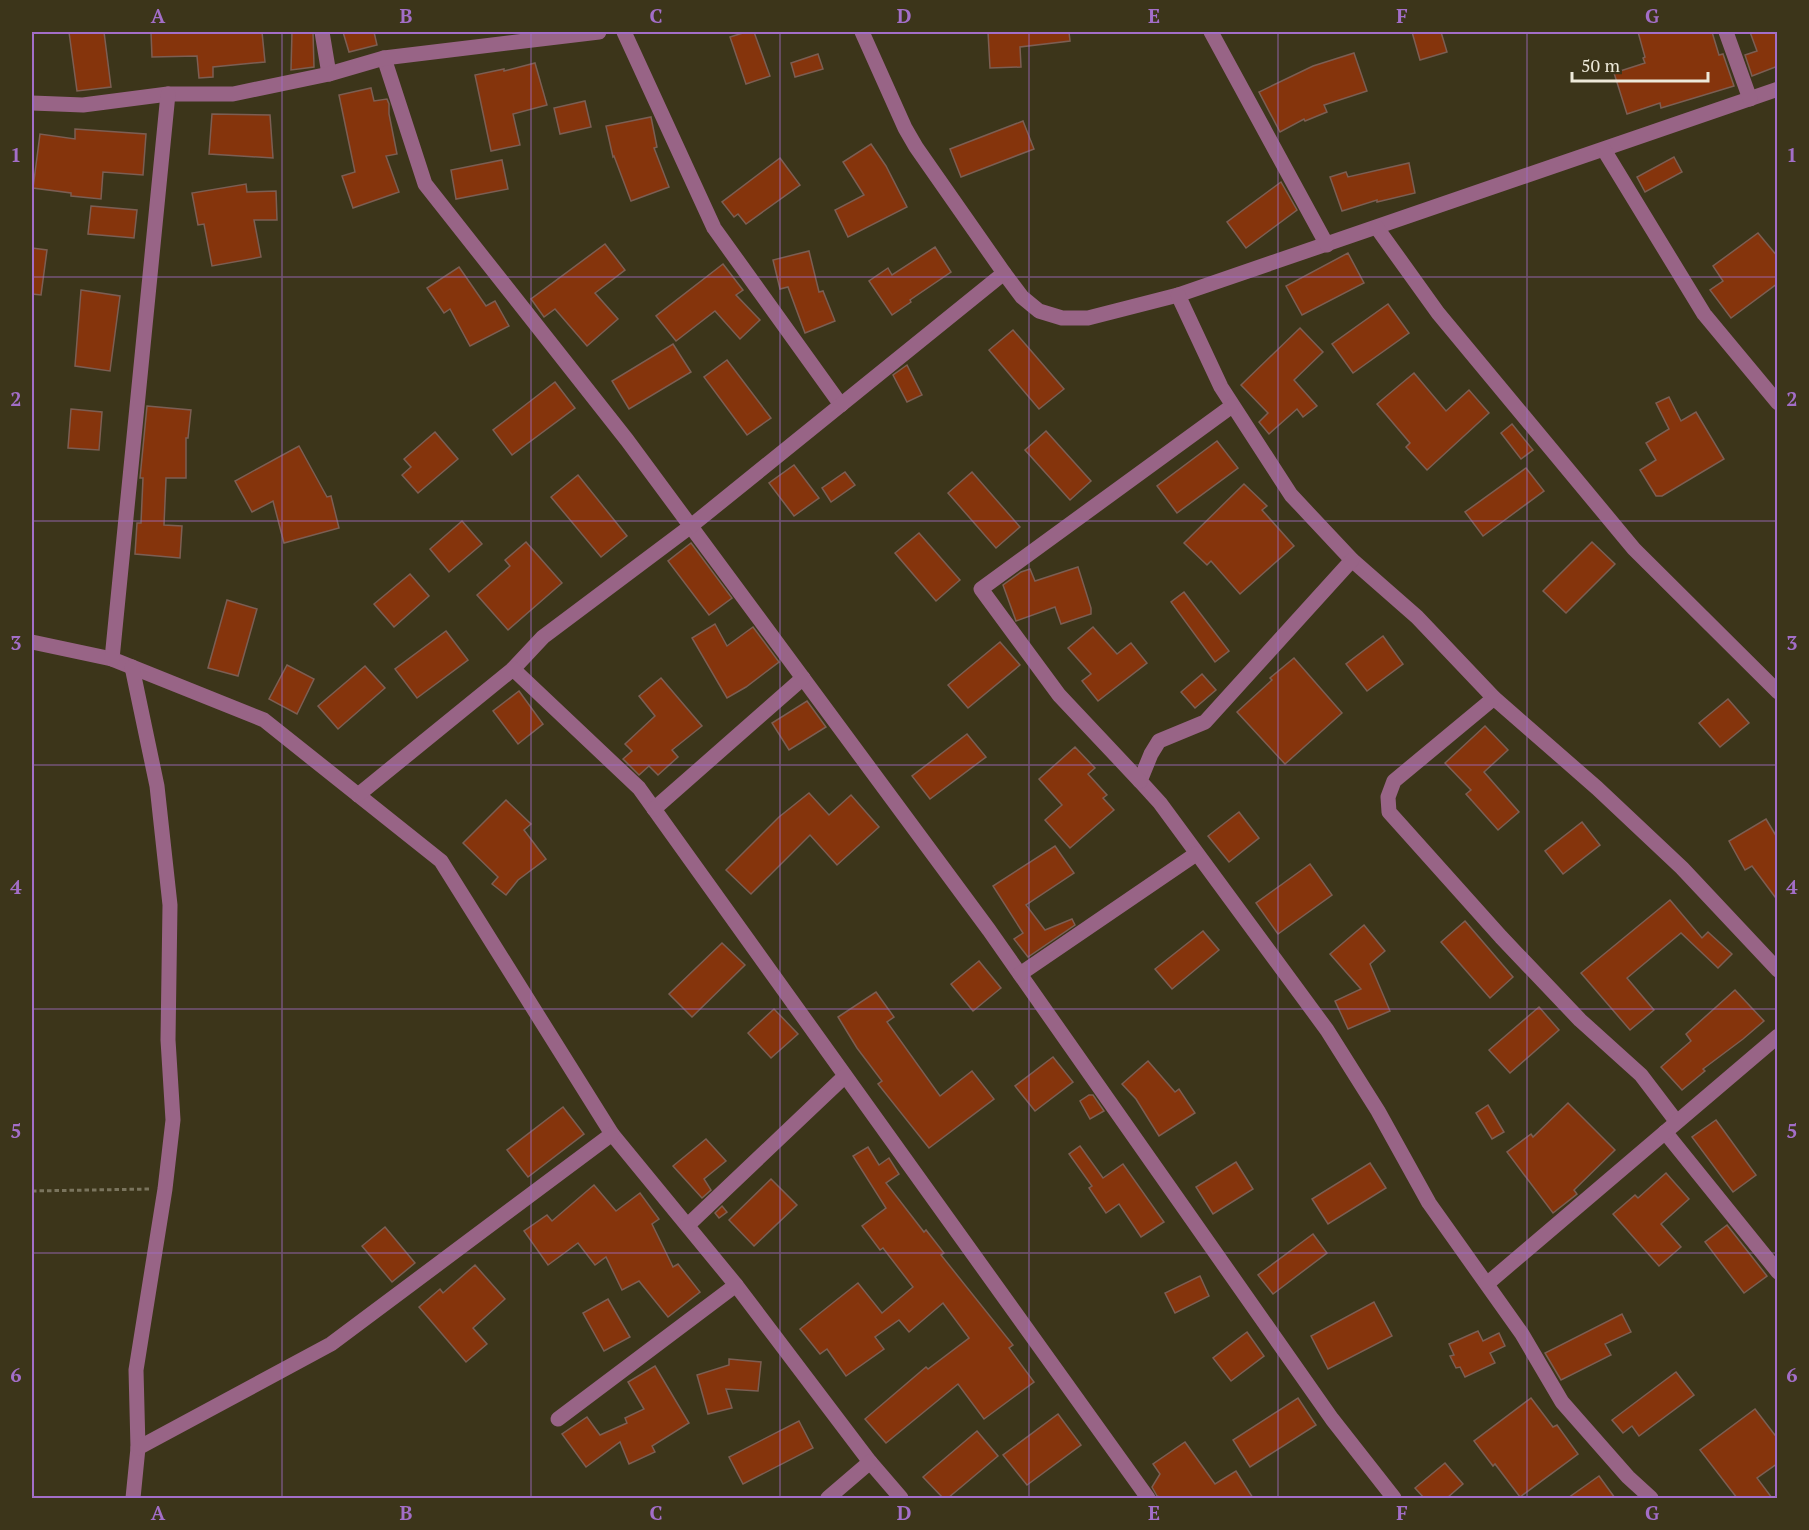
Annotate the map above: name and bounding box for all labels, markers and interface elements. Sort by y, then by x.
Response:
text: A [151,2,166,29]
text: B [400,2,413,29]
text: C [649,2,663,29]
text: D [897,2,911,29]
text: E [1148,2,1160,29]
text: F [1396,2,1408,29]
text: G [1645,2,1659,29]
scale bar [1572,45,1708,83]
text: 50 m [1581,53,1621,77]
text: 1 [10,141,22,168]
text: 1 [1786,141,1798,168]
text: 2 [10,385,22,412]
text: 2 [1786,385,1798,412]
text: 3 [10,629,22,656]
text: 3 [1786,629,1798,656]
text: 4 [10,873,22,900]
text: 4 [1786,873,1798,900]
text: 5 [10,1117,22,1144]
text: 5 [1786,1117,1798,1144]
text: 6 [10,1361,22,1388]
text: 6 [1786,1361,1798,1388]
text: A [151,1499,166,1526]
text: B [400,1499,413,1526]
text: C [649,1499,663,1526]
text: D [897,1499,911,1526]
text: E [1148,1499,1160,1526]
text: F [1396,1499,1408,1526]
text: G [1645,1499,1659,1526]

